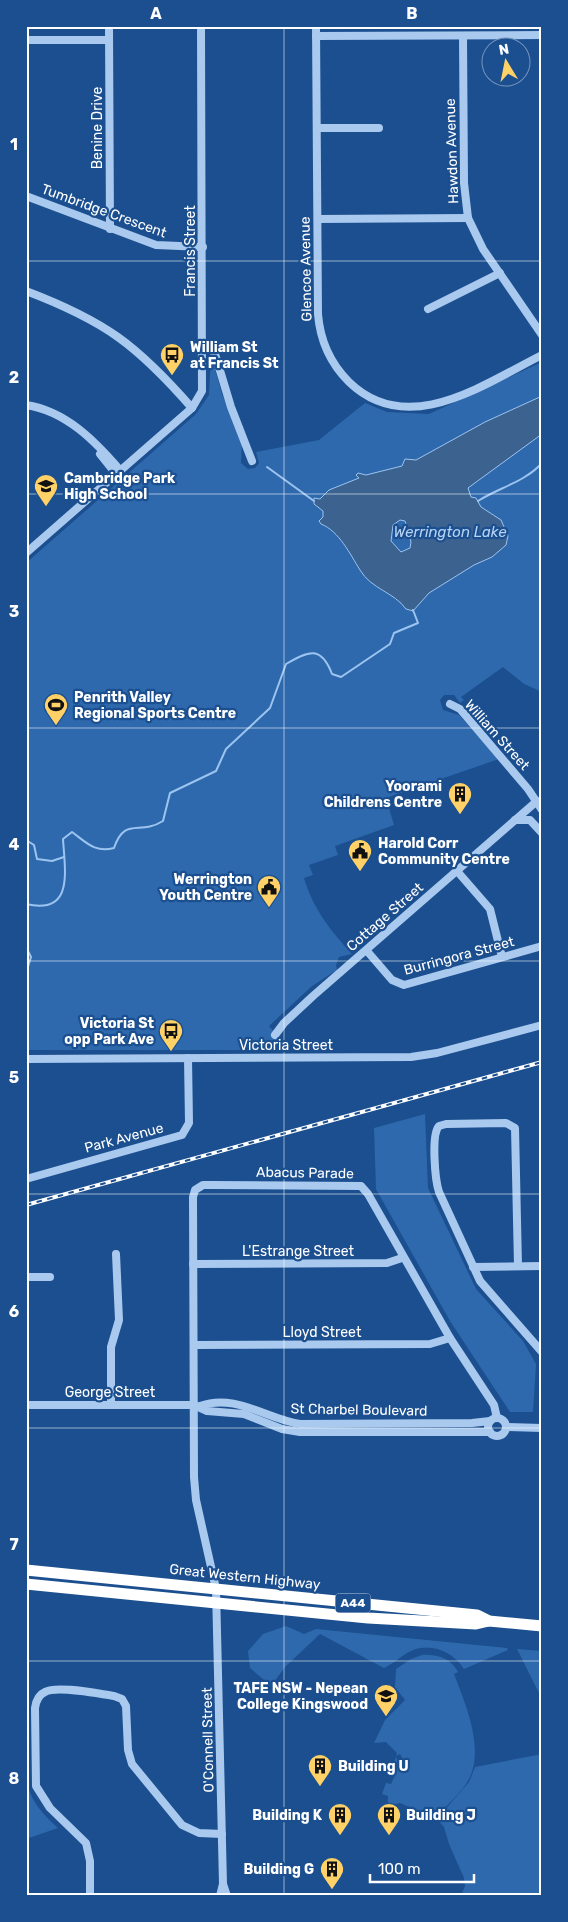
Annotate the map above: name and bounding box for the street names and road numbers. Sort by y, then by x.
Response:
street label: Benine Drive [89,87,106,169]
street label: Hawdon Avenue [442,98,462,204]
street label: Tumbridge Crescent [39,180,169,242]
street label: Francis Street [182,205,199,297]
street label: Glencoe Avenue [297,216,315,322]
street label: William Street [461,696,533,774]
street label: Cottage Street [343,879,427,955]
street label: Burringora Street [402,933,517,979]
street label: Victoria Street [239,1037,334,1054]
street label: Park Avenue [83,1119,166,1157]
street label: Abacus Parade [256,1164,354,1182]
street label: L'Estrange Street [242,1243,355,1260]
street label: Lloyd Street [283,1324,362,1341]
street label: George Street [65,1384,156,1401]
street label: St Charbel Boulevard [290,1400,428,1420]
street label: Great Western Highway [169,1561,322,1593]
road number: A44 [336,1594,370,1612]
street label: O'Connell Street [199,1687,217,1793]

